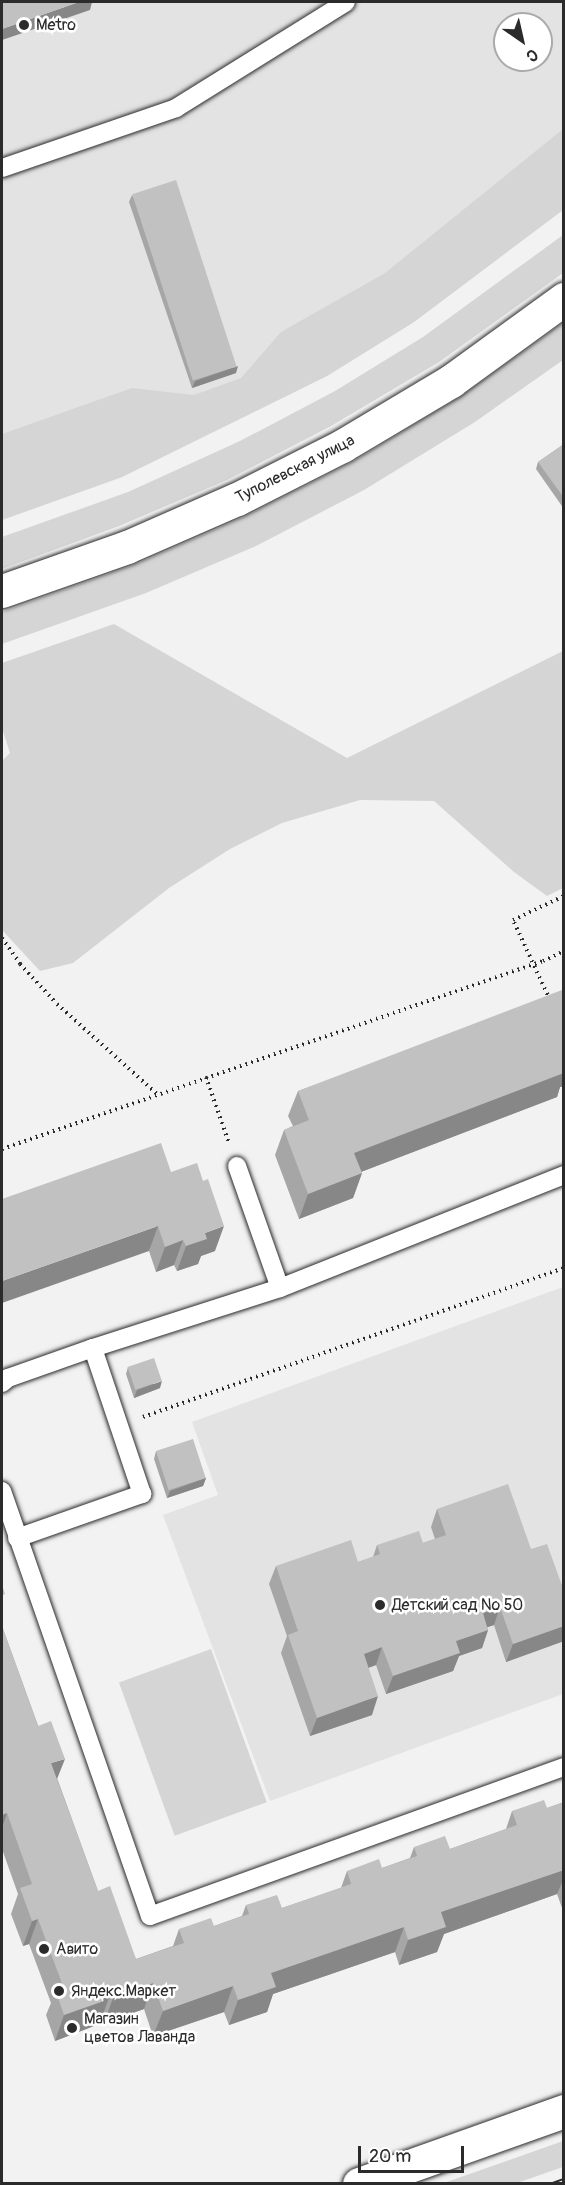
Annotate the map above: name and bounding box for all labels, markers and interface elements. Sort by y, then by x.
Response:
north arrow [493,12,553,72]
place label: Metro [36,15,76,35]
marker: Metro [17,18,31,32]
text: С [522,44,542,66]
street label: Туполевская улица [232,431,358,507]
place label: Детский сад № 50 [392,1595,523,1615]
marker: Детский сад № 50 [373,1598,387,1612]
place label: Авито [56,1939,98,1959]
marker: Авито [37,1942,51,1956]
place label: Яндекс.Маркет [71,1981,176,2001]
marker: Яндекс.Маркет [52,1984,66,1998]
place label: Магазин цветов Лаванда [84,2009,195,2047]
marker: Магазин цветов Лаванда [65,2021,79,2035]
scale bar [361,2134,468,2172]
text: 20 m [369,2145,411,2168]

